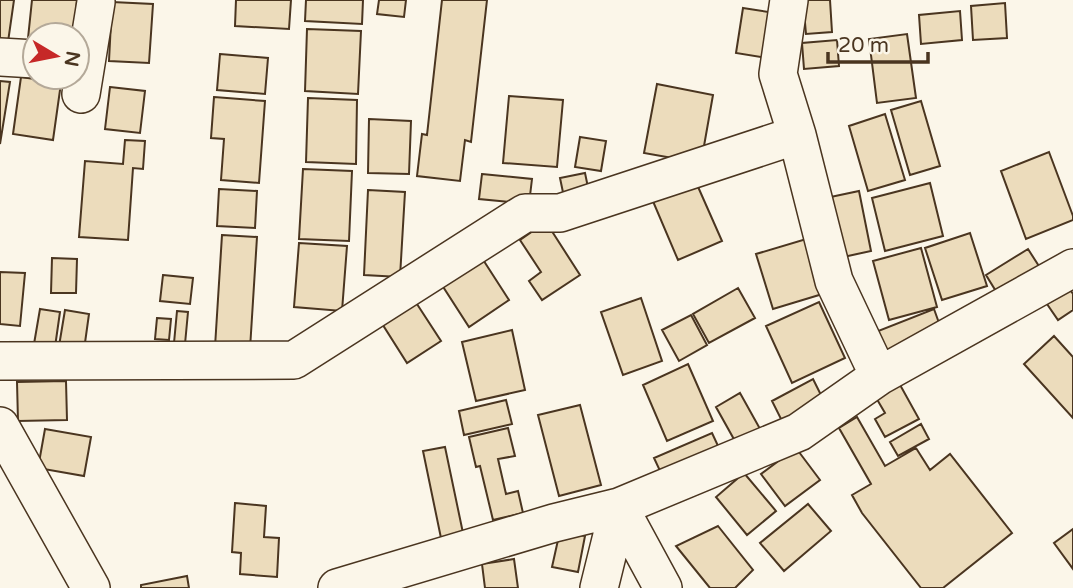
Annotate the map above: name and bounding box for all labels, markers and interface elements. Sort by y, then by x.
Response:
north arrow [21,21,91,91]
scale bar [828,21,928,65]
text: 20 m [838,33,889,58]
text: N [60,49,84,68]

